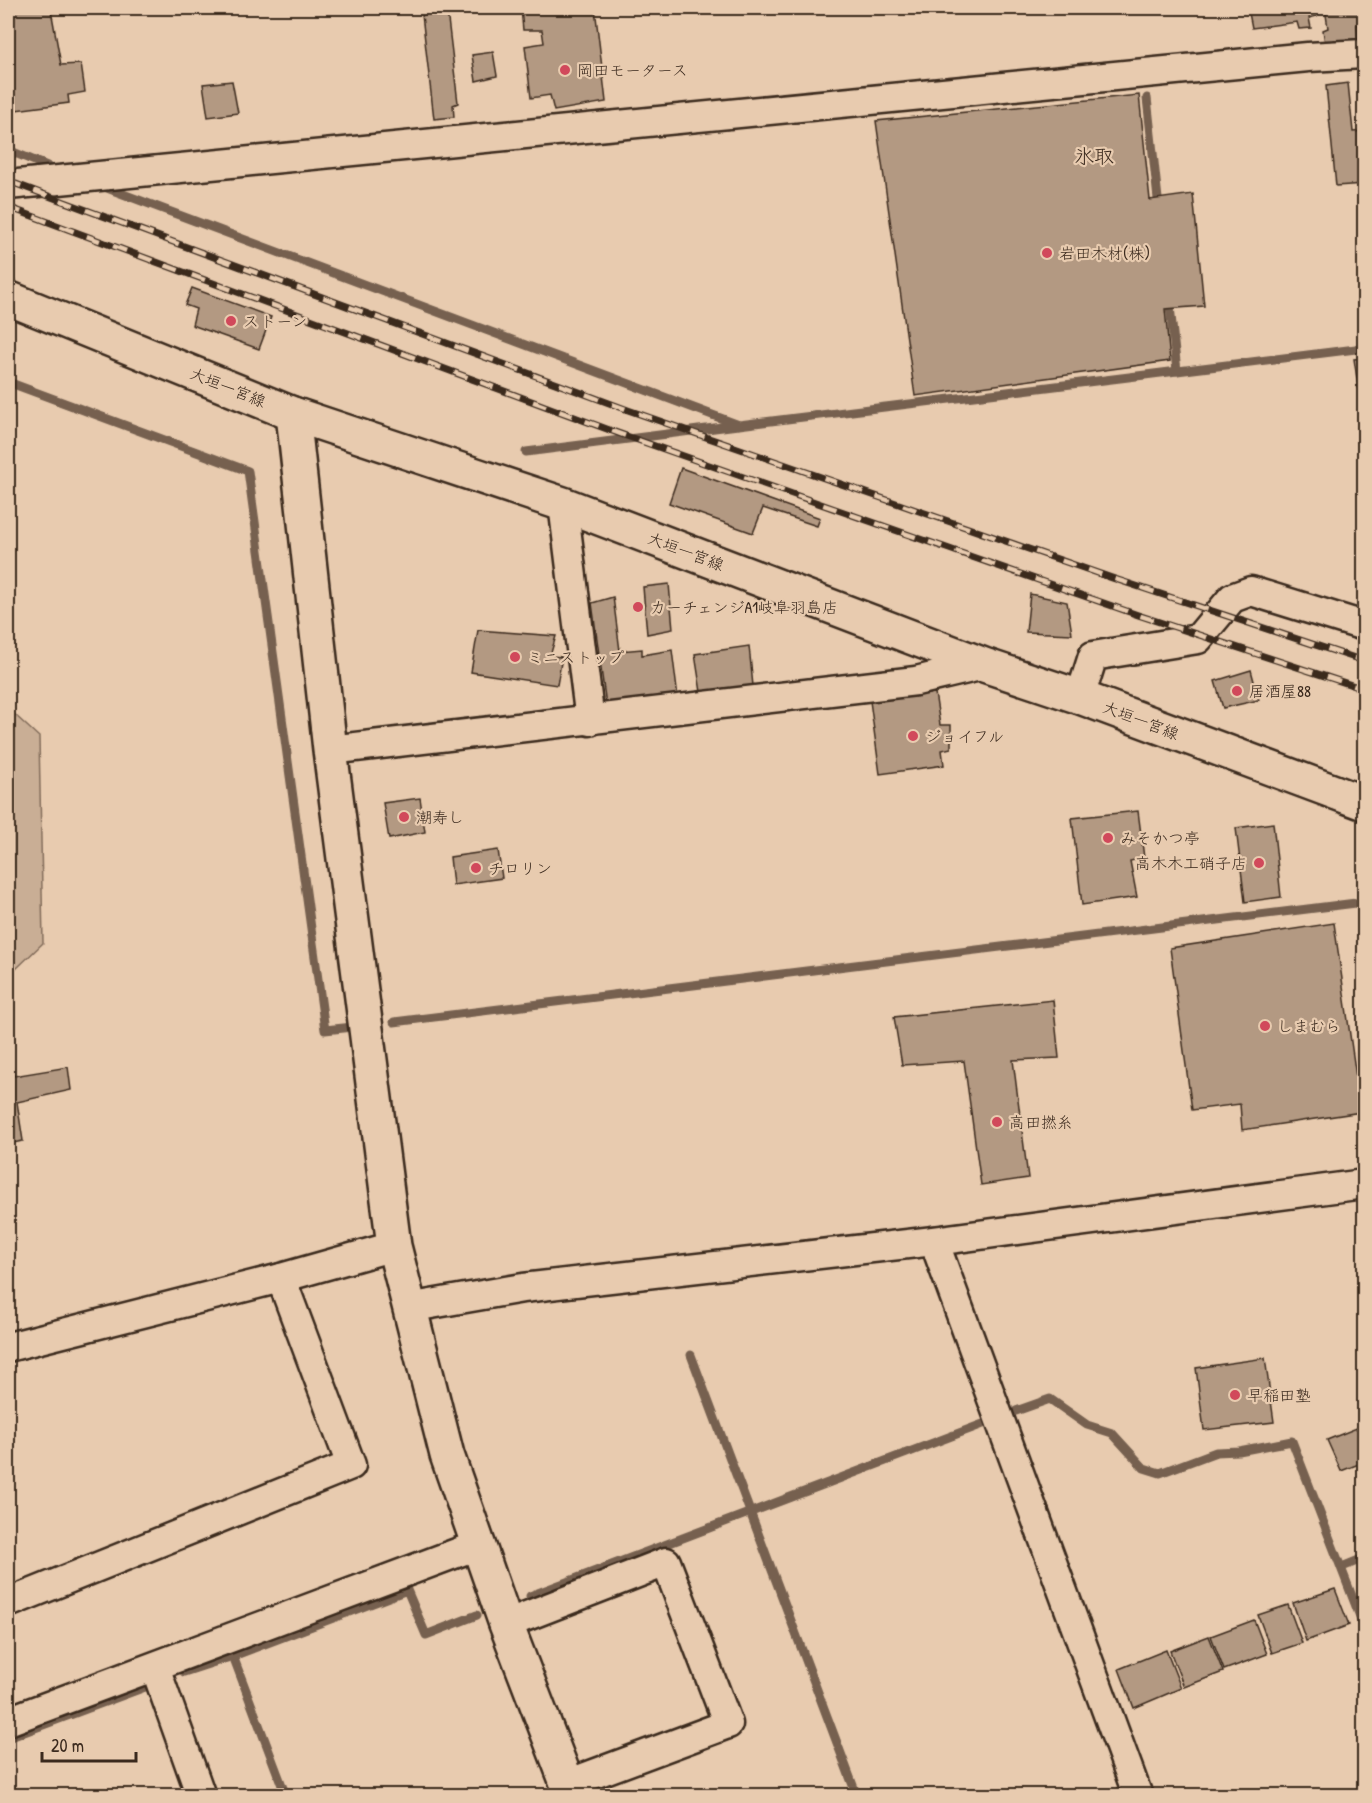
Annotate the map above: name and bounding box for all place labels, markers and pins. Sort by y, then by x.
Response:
place label: 岡田モータース [577,59,688,81]
marker: 岡田モータース [558,63,572,77]
place label: 岩田木材(株) [1059,242,1150,264]
marker: 岩田木材(株) [1040,246,1054,260]
place label: ストーン [243,310,307,332]
marker: ストーン [224,314,238,328]
place label: カーチェンジA1岐阜羽島店 [650,596,838,618]
marker: カーチェンジA1岐阜羽島店 [631,600,645,614]
place label: ミニストップ [527,646,625,668]
marker: ミニストップ [508,650,522,664]
place label: 居酒屋88 [1249,680,1311,702]
marker: 居酒屋88 [1230,684,1244,698]
place label: ジョイフル [925,725,1004,747]
marker: ジョイフル [906,729,920,743]
place label: 潮寿し [416,806,464,828]
marker: 潮寿し [397,810,411,824]
place label: みそかつ亭 [1120,827,1200,849]
marker: みそかつ亭 [1101,831,1115,845]
place label: 高木木工硝子店 [1135,852,1247,874]
marker: 高木木工硝子店 [1252,856,1266,870]
place label: チロリン [488,857,552,879]
marker: チロリン [469,861,483,875]
place label: しまむら [1277,1015,1341,1037]
marker: しまむら [1258,1019,1272,1033]
place label: 高田撚糸 [1009,1111,1073,1133]
marker: 高田撚糸 [990,1115,1004,1129]
place label: 早稲田塾 [1247,1384,1311,1406]
marker: 早稲田塾 [1228,1388,1242,1402]

